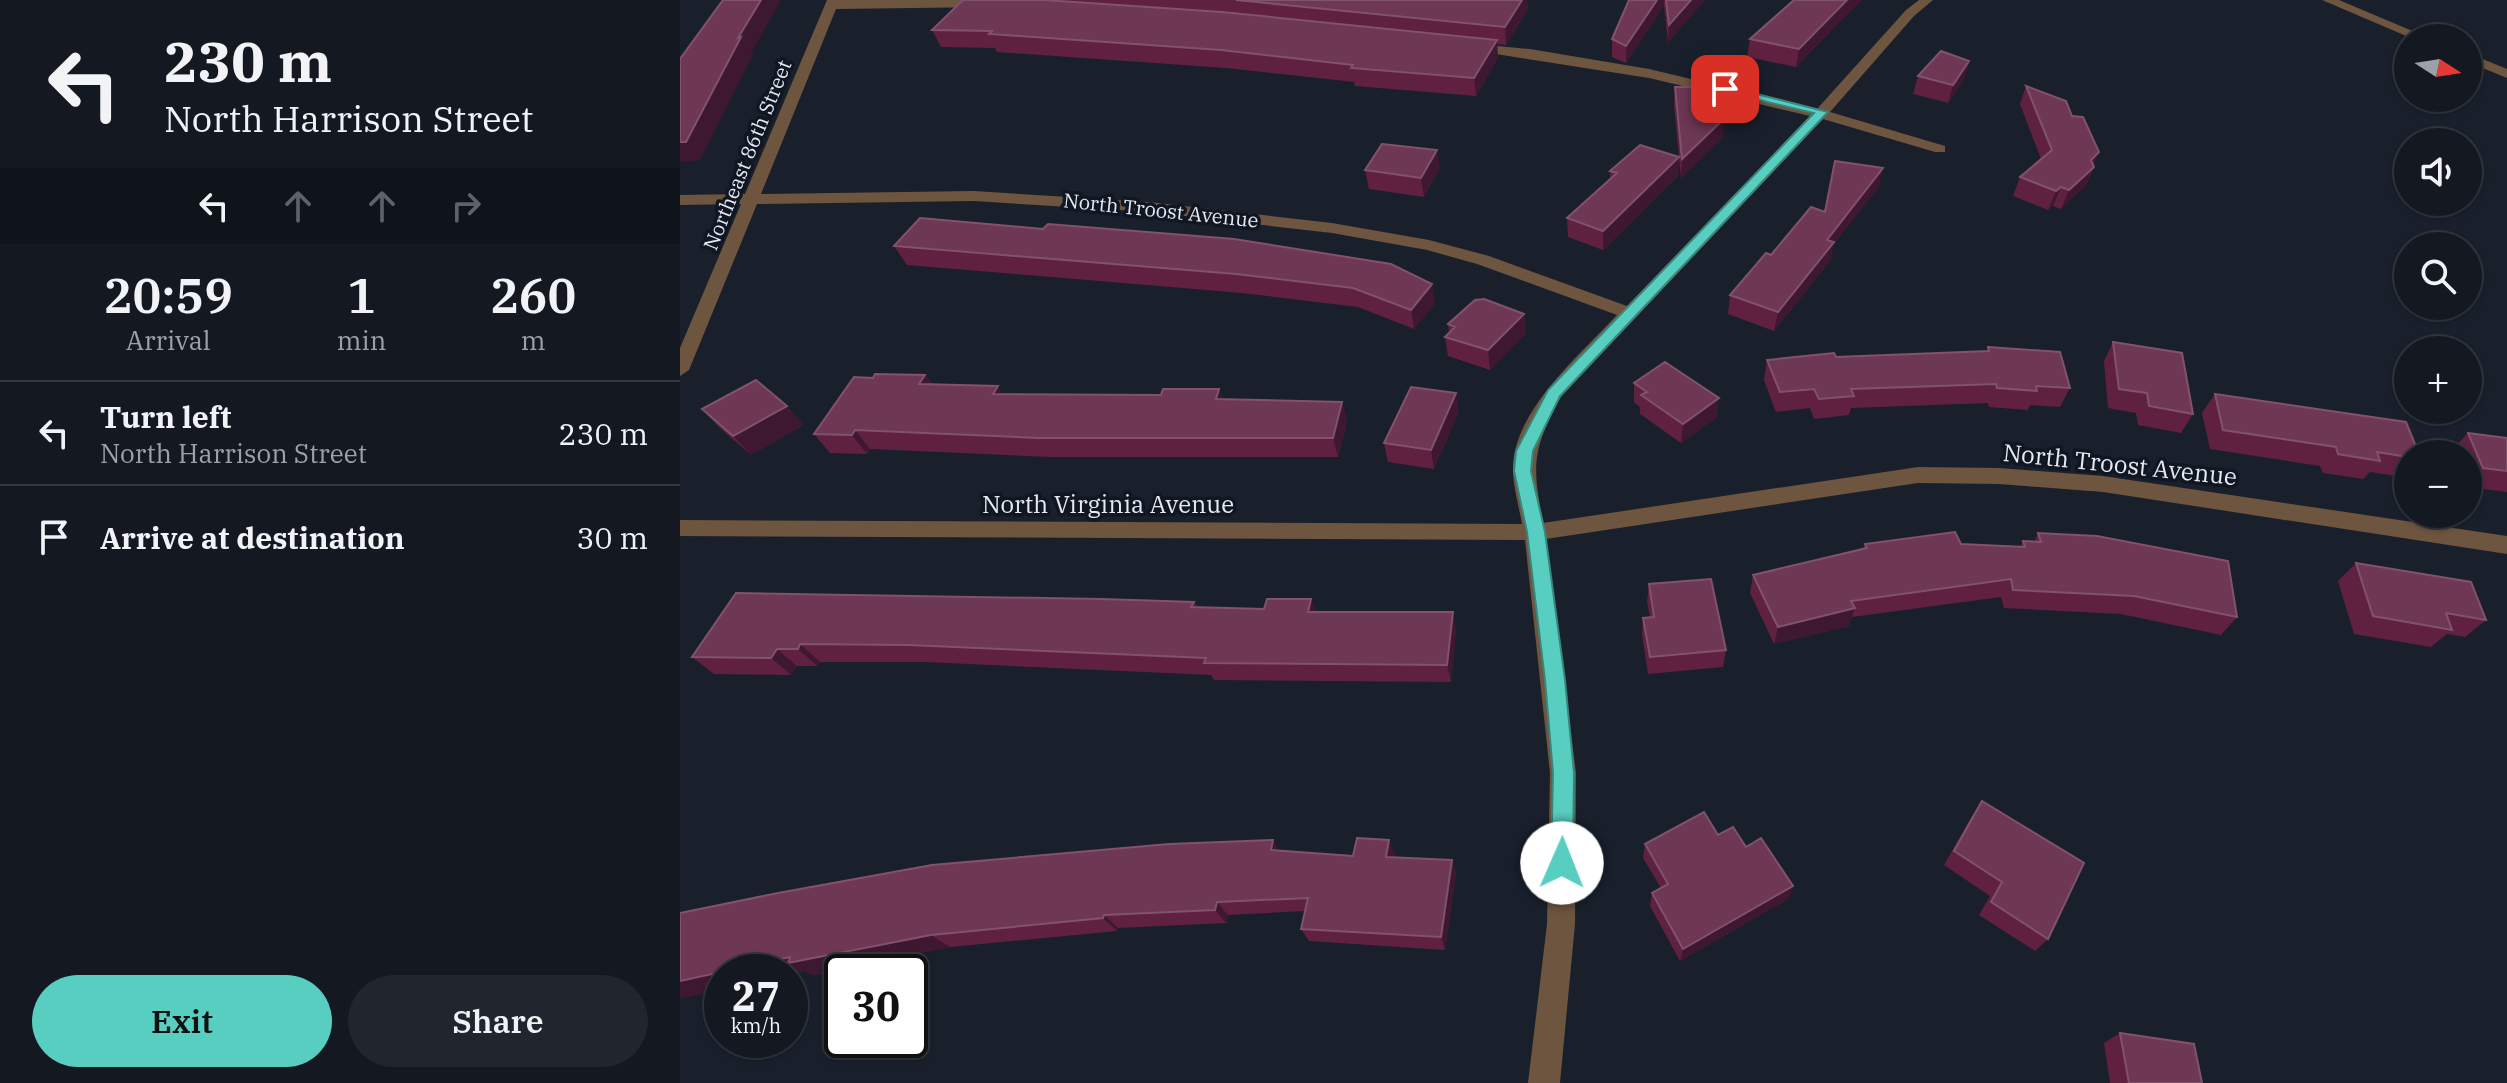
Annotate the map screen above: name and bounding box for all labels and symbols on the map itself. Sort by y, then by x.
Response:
north arrow [2394,24,2482,112]
pin [1691,55,1759,123]
street label: Northeast 86th Street [696,56,798,254]
street label: North Troost Avenue [1062,186,1260,234]
street label: North Troost Avenue [2001,436,2239,492]
street label: North Virginia Avenue [982,488,1234,520]
position arrow [1520,821,1604,905]
speed limit sign: 30 [824,954,928,1058]

